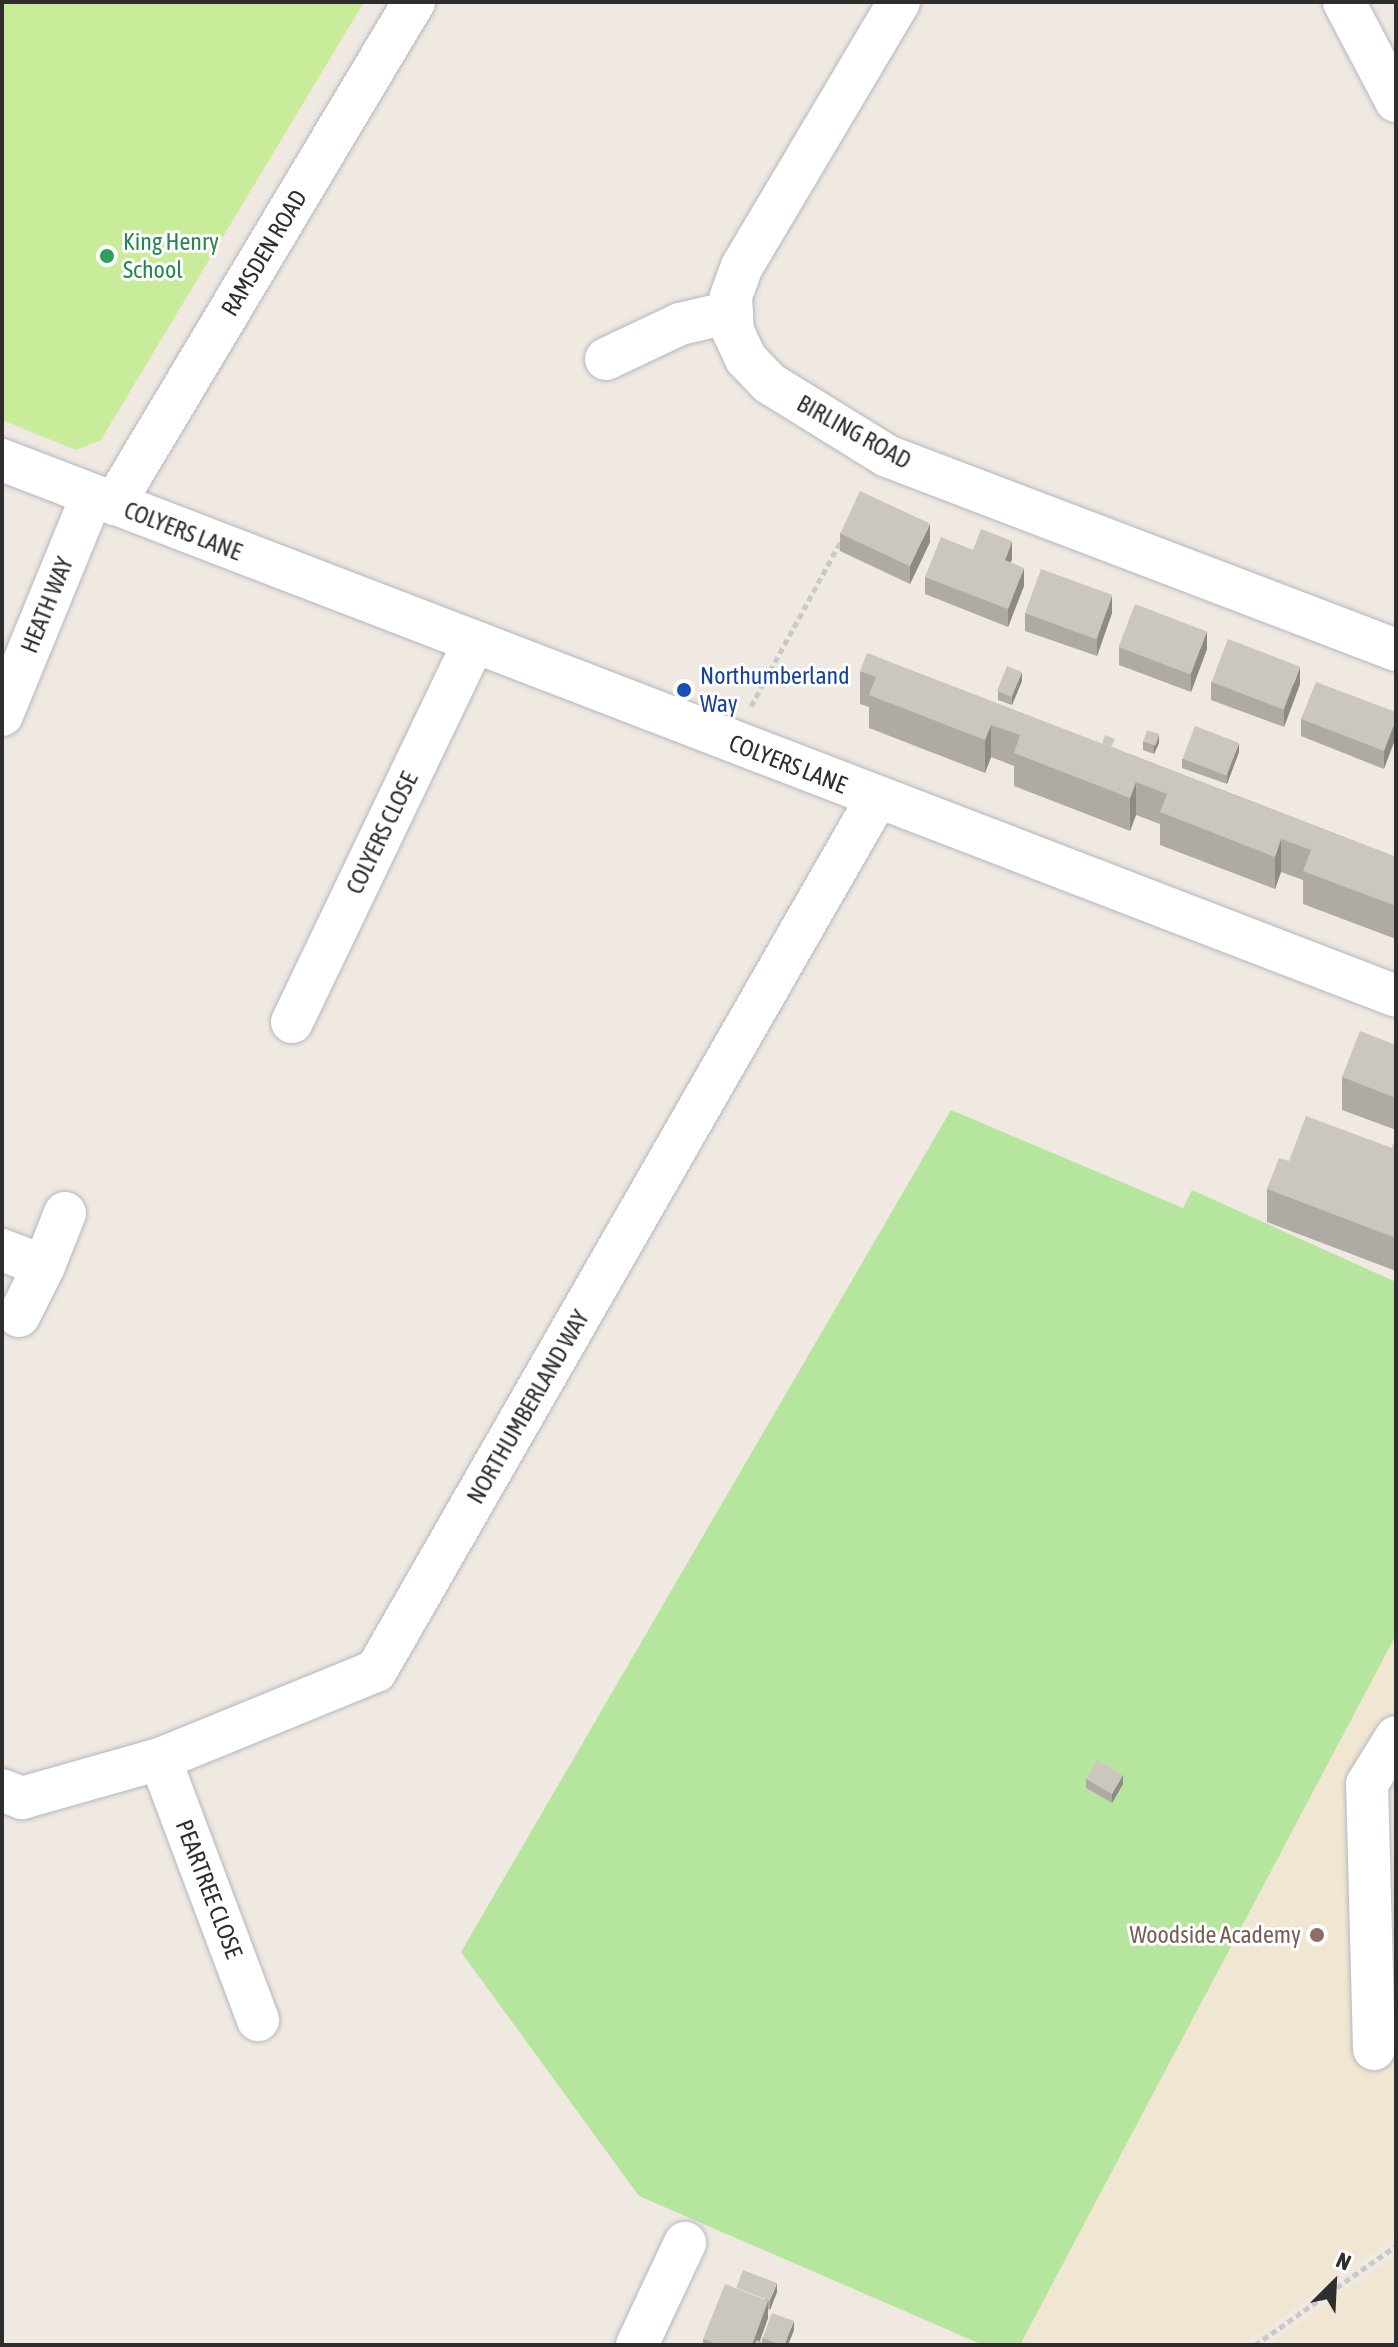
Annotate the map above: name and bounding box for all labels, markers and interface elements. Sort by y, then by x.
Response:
street label: RAMSDEN ROAD [215,185,313,321]
place label: King Henry School [123,228,219,284]
marker: King Henry School [98,247,116,265]
street label: BIRLING ROAD [792,389,916,475]
street label: COLYERS LANE [120,495,246,567]
street label: HEATH WAY [15,553,79,657]
place label: Northumberland Way [700,662,850,718]
marker: Northumberland Way [675,681,693,699]
street label: COLYERS LANE [725,728,851,800]
street label: COLYERS CLOSE [340,767,424,899]
street label: NORTHUMBERLAND WAY [461,1305,595,1509]
street label: PEARTREE CLOSE [169,1816,249,1962]
place label: Woodside Academy [1130,1921,1301,1949]
marker: Woodside Academy [1308,1926,1326,1944]
north arrow [1294,2243,1374,2323]
text: N [1333,2247,1355,2276]

